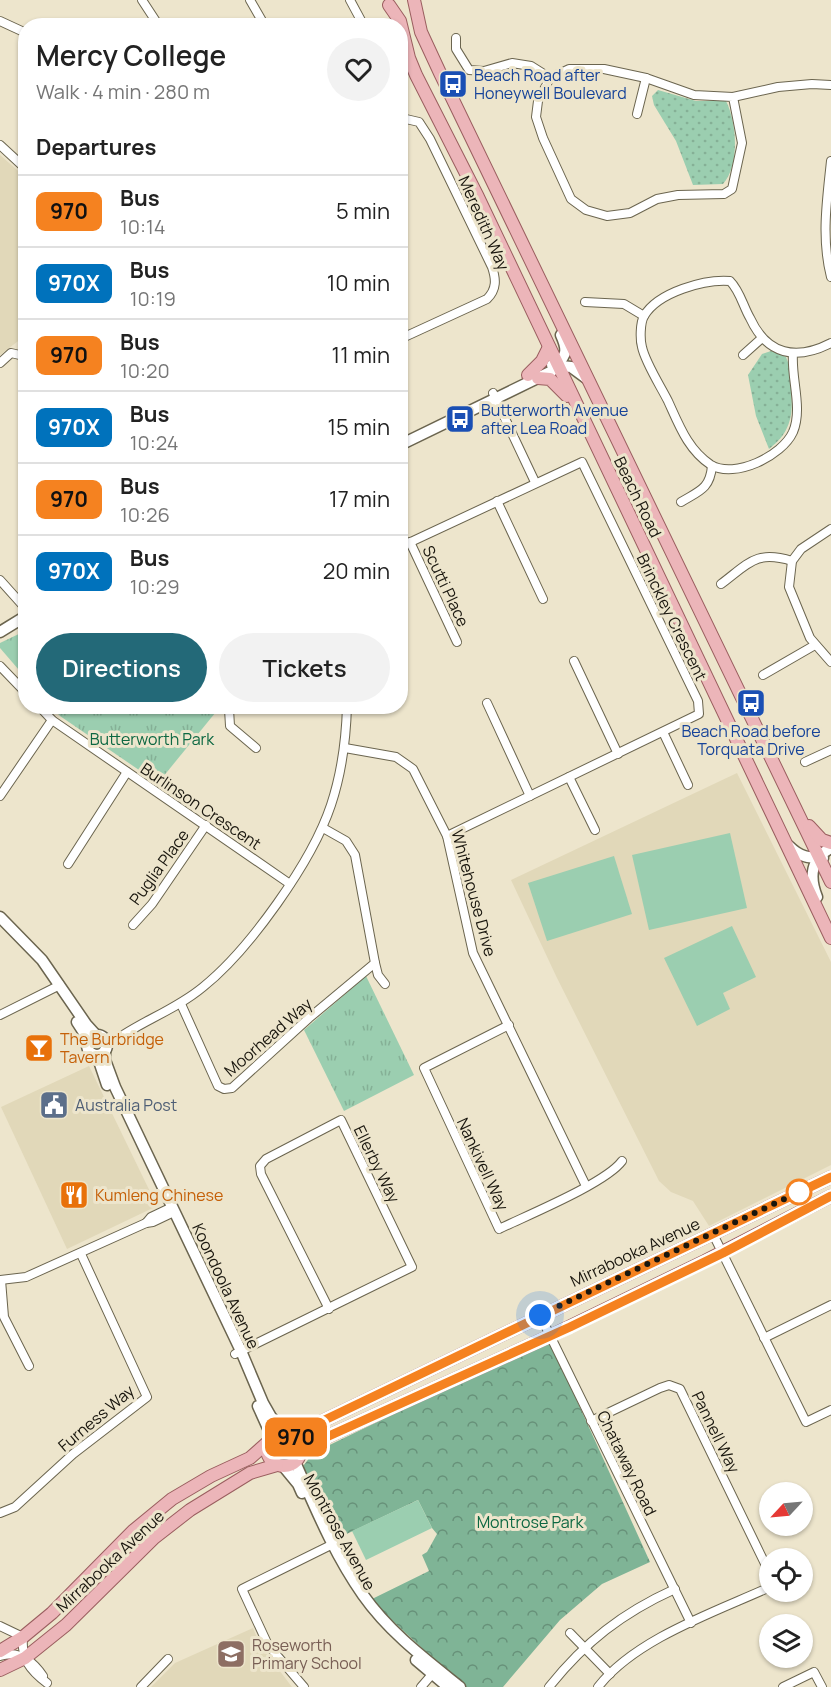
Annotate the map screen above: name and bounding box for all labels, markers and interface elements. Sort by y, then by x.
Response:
text: Mercy College [36,36,226,74]
button: heart [327,38,390,101]
place label: Beach Road after Honeywell Boulevard [474,64,627,104]
bus stop icon: Beach Road after Honeywell Boulevard [437,68,469,100]
text: Walk · 4 min · 280 m [36,78,210,105]
text: Departures [36,132,156,162]
street label: Meredith Way [453,172,515,274]
text: Bus [120,183,160,213]
text: 5 min [336,196,390,226]
text: 970 [50,197,88,225]
text: 10:14 [120,213,166,240]
text: Bus [130,255,169,285]
text: 10 min [327,268,390,298]
text: 970X [48,269,100,297]
text: 10:19 [130,285,176,312]
text: Bus [120,327,160,357]
text: 11 min [332,340,390,370]
text: 970 [50,341,88,369]
text: 10:20 [120,357,170,384]
text: Bus [130,399,169,429]
place label: Butterworth Avenue after Lea Road [481,399,628,439]
bus stop icon: Butterworth Avenue after Lea Road [444,403,476,435]
text: 15 min [327,412,390,442]
text: 970X [48,413,100,441]
text: 10:24 [130,429,179,456]
street label: Beach Road [609,453,667,541]
text: Bus [120,471,160,501]
text: 17 min [329,484,390,514]
text: 970 [50,485,88,513]
text: 10:26 [120,501,170,528]
street label: Scutti Place [418,542,474,630]
text: Bus [130,543,169,573]
street label: Brinckley Crescent [632,550,712,684]
text: 20 min [323,556,390,586]
text: 970X [48,557,100,585]
text: 10:29 [130,573,180,600]
button: Directions [36,633,207,702]
button: Tickets [219,633,390,702]
bus stop icon: Beach Road before Torquata Drive [735,687,767,719]
place label: Beach Road before Torquata Drive [681,720,821,760]
park label: Butterworth Park [90,728,215,750]
street label: Burlinson Crescent [136,757,266,855]
street label: Puglia Place [124,825,194,909]
street label: Whitehouse Drive [446,827,502,959]
street label: Moorhead Way [219,992,317,1081]
place label: The Burbridge Tavern [60,1028,164,1068]
bar icon: The Burbridge Tavern [23,1032,55,1064]
public building icon: Australia Post [38,1089,70,1121]
place label: Australia Post [75,1094,177,1116]
street label: Nankivell Way [452,1114,514,1214]
street label: Ellerby Way [349,1122,405,1207]
restaurant icon: Kumleng Chinese [58,1179,90,1211]
unlabelled marker [786,1179,812,1205]
place label: Kumleng Chinese [95,1184,223,1206]
street label: Mirrabooka Avenue [567,1212,703,1292]
street label: Koondoola Avenue [187,1220,265,1352]
your location [525,1300,555,1330]
street label: Furness Way [53,1379,139,1456]
street label: Pannell Way [687,1388,745,1477]
street label: Chataway Road [592,1407,662,1519]
line badge: 970 [262,1418,330,1456]
text: 970 [277,1423,315,1451]
street label: Montrose Avenue [299,1470,381,1594]
north arrow [759,1482,813,1536]
map controls [759,1482,813,1668]
street label: Mirrabooka Avenue [51,1505,169,1617]
park label: Montrose Park [477,1511,584,1533]
button: locate [759,1548,813,1602]
button: layers [759,1614,813,1668]
place label: Roseworth Primary School [252,1634,362,1674]
school or university icon: Roseworth Primary School [215,1638,247,1670]

